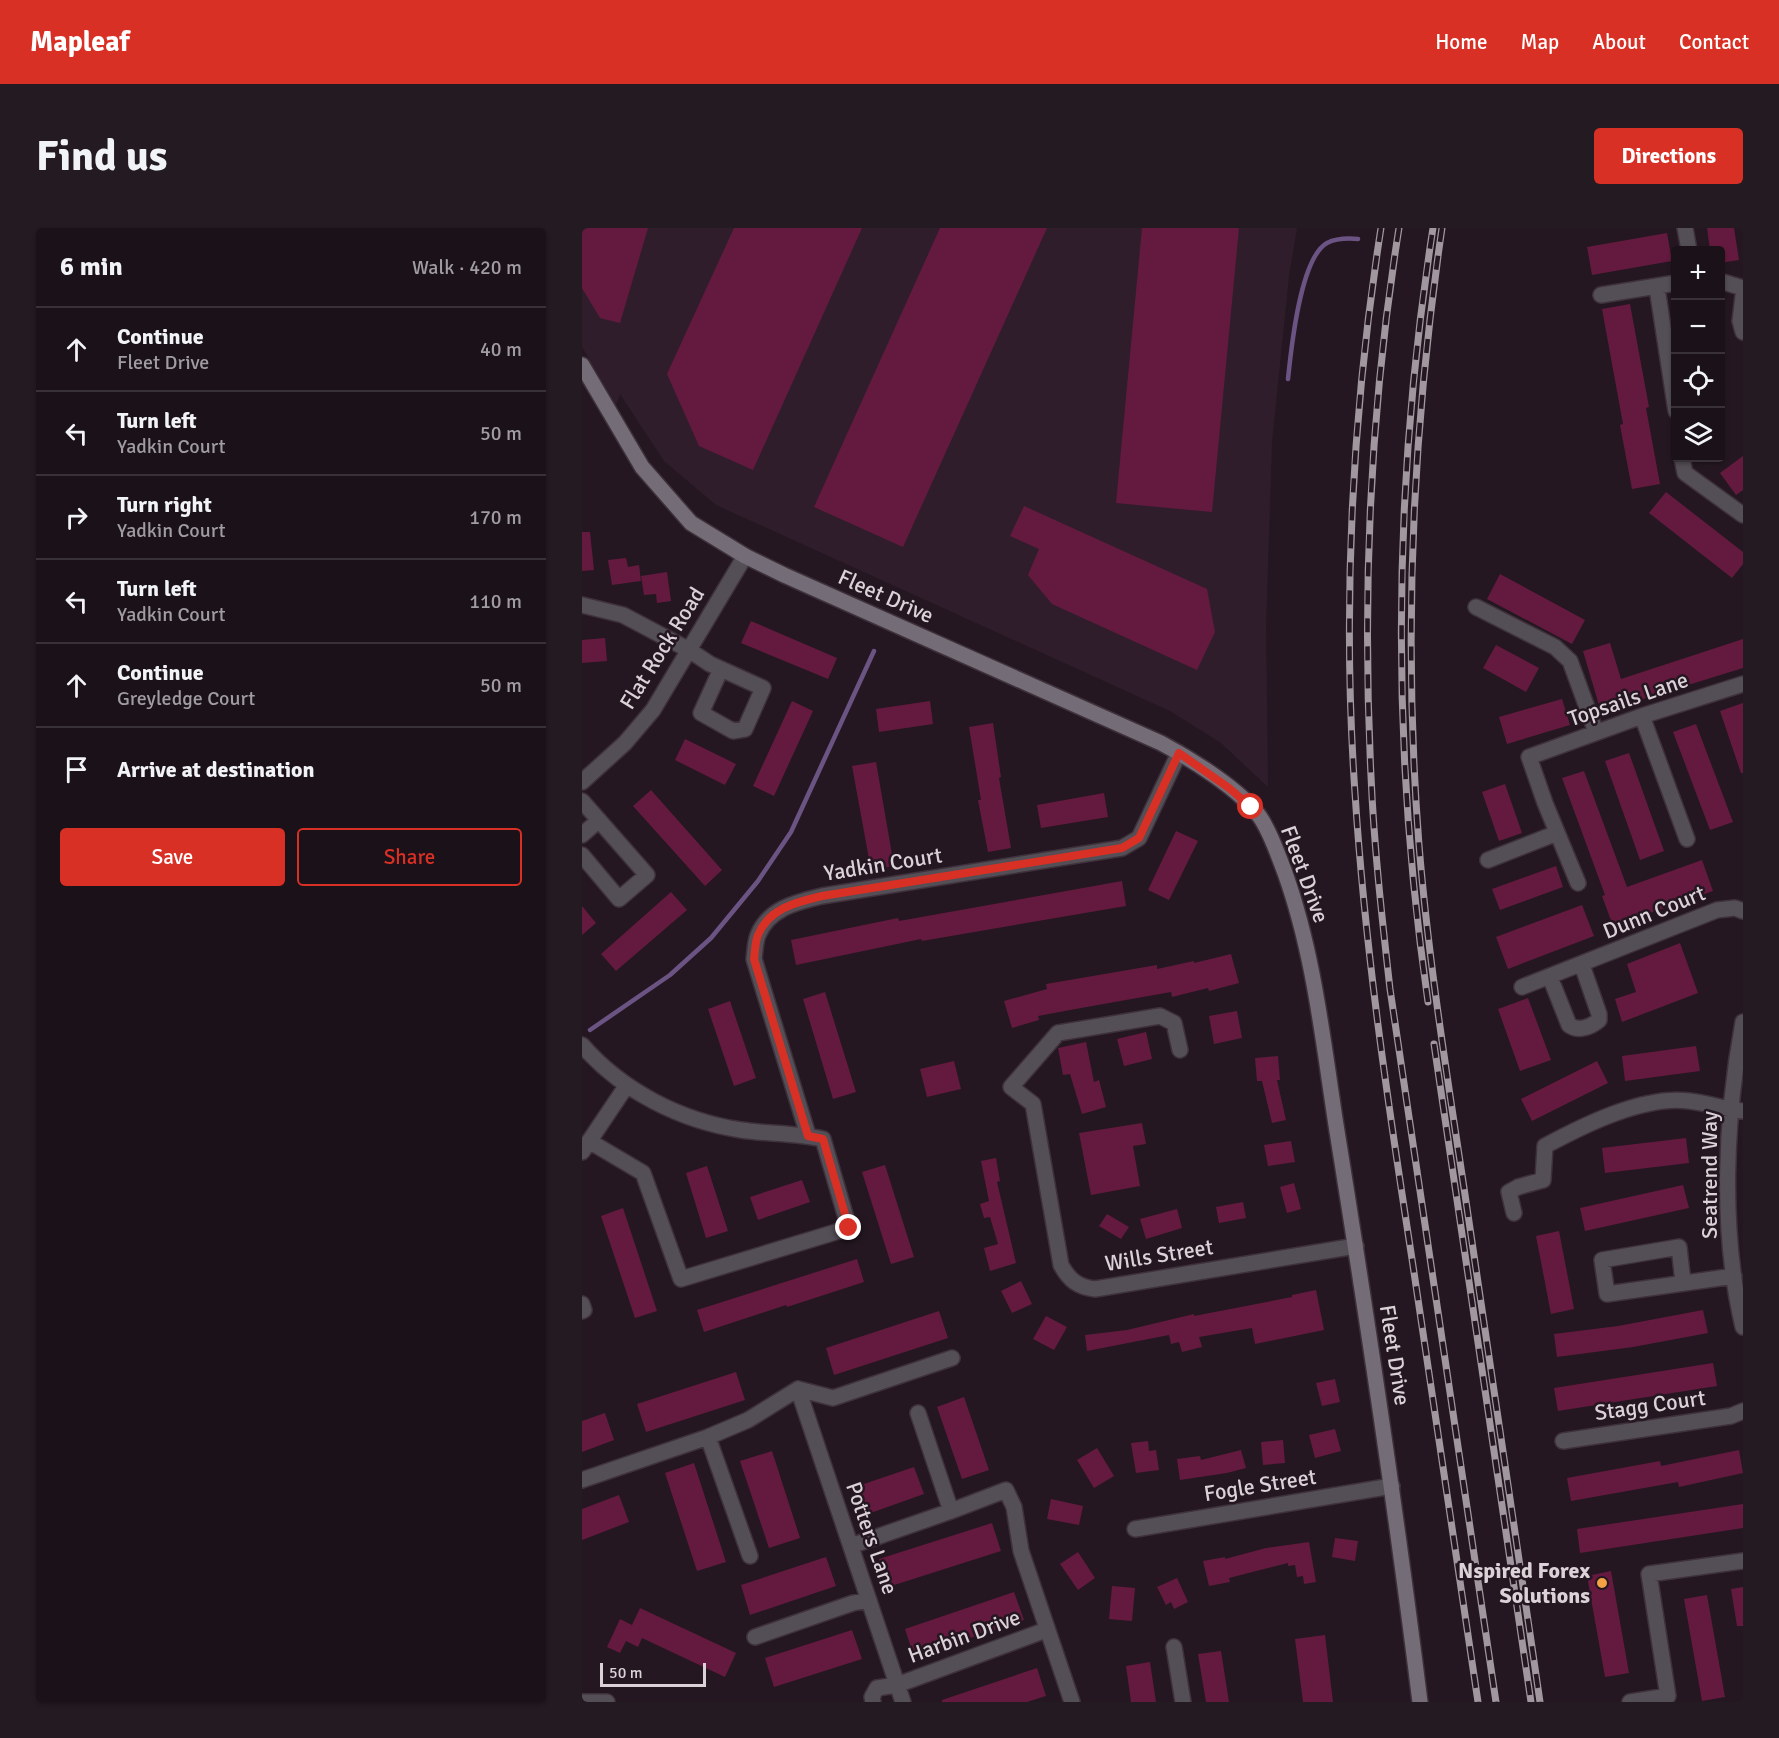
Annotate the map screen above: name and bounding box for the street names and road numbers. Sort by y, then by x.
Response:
street label: Fleet Drive [834,563,938,629]
street label: Flat Rock Road [614,582,710,714]
street label: Topsails Lane [1564,666,1692,732]
street label: Fleet Drive [1275,822,1335,926]
street label: Yadkin Court [822,841,944,887]
street label: Dunn Court [1599,879,1709,945]
street label: Seatrend Way [1696,1110,1723,1239]
street label: Wills Street [1103,1233,1215,1277]
street label: Fleet Drive [1374,1303,1416,1407]
street label: Stagg Court [1593,1384,1708,1426]
street label: Fogle Street [1202,1463,1318,1507]
street label: Potters Lane [840,1478,904,1598]
street label: Harbin Drive [904,1603,1024,1669]

